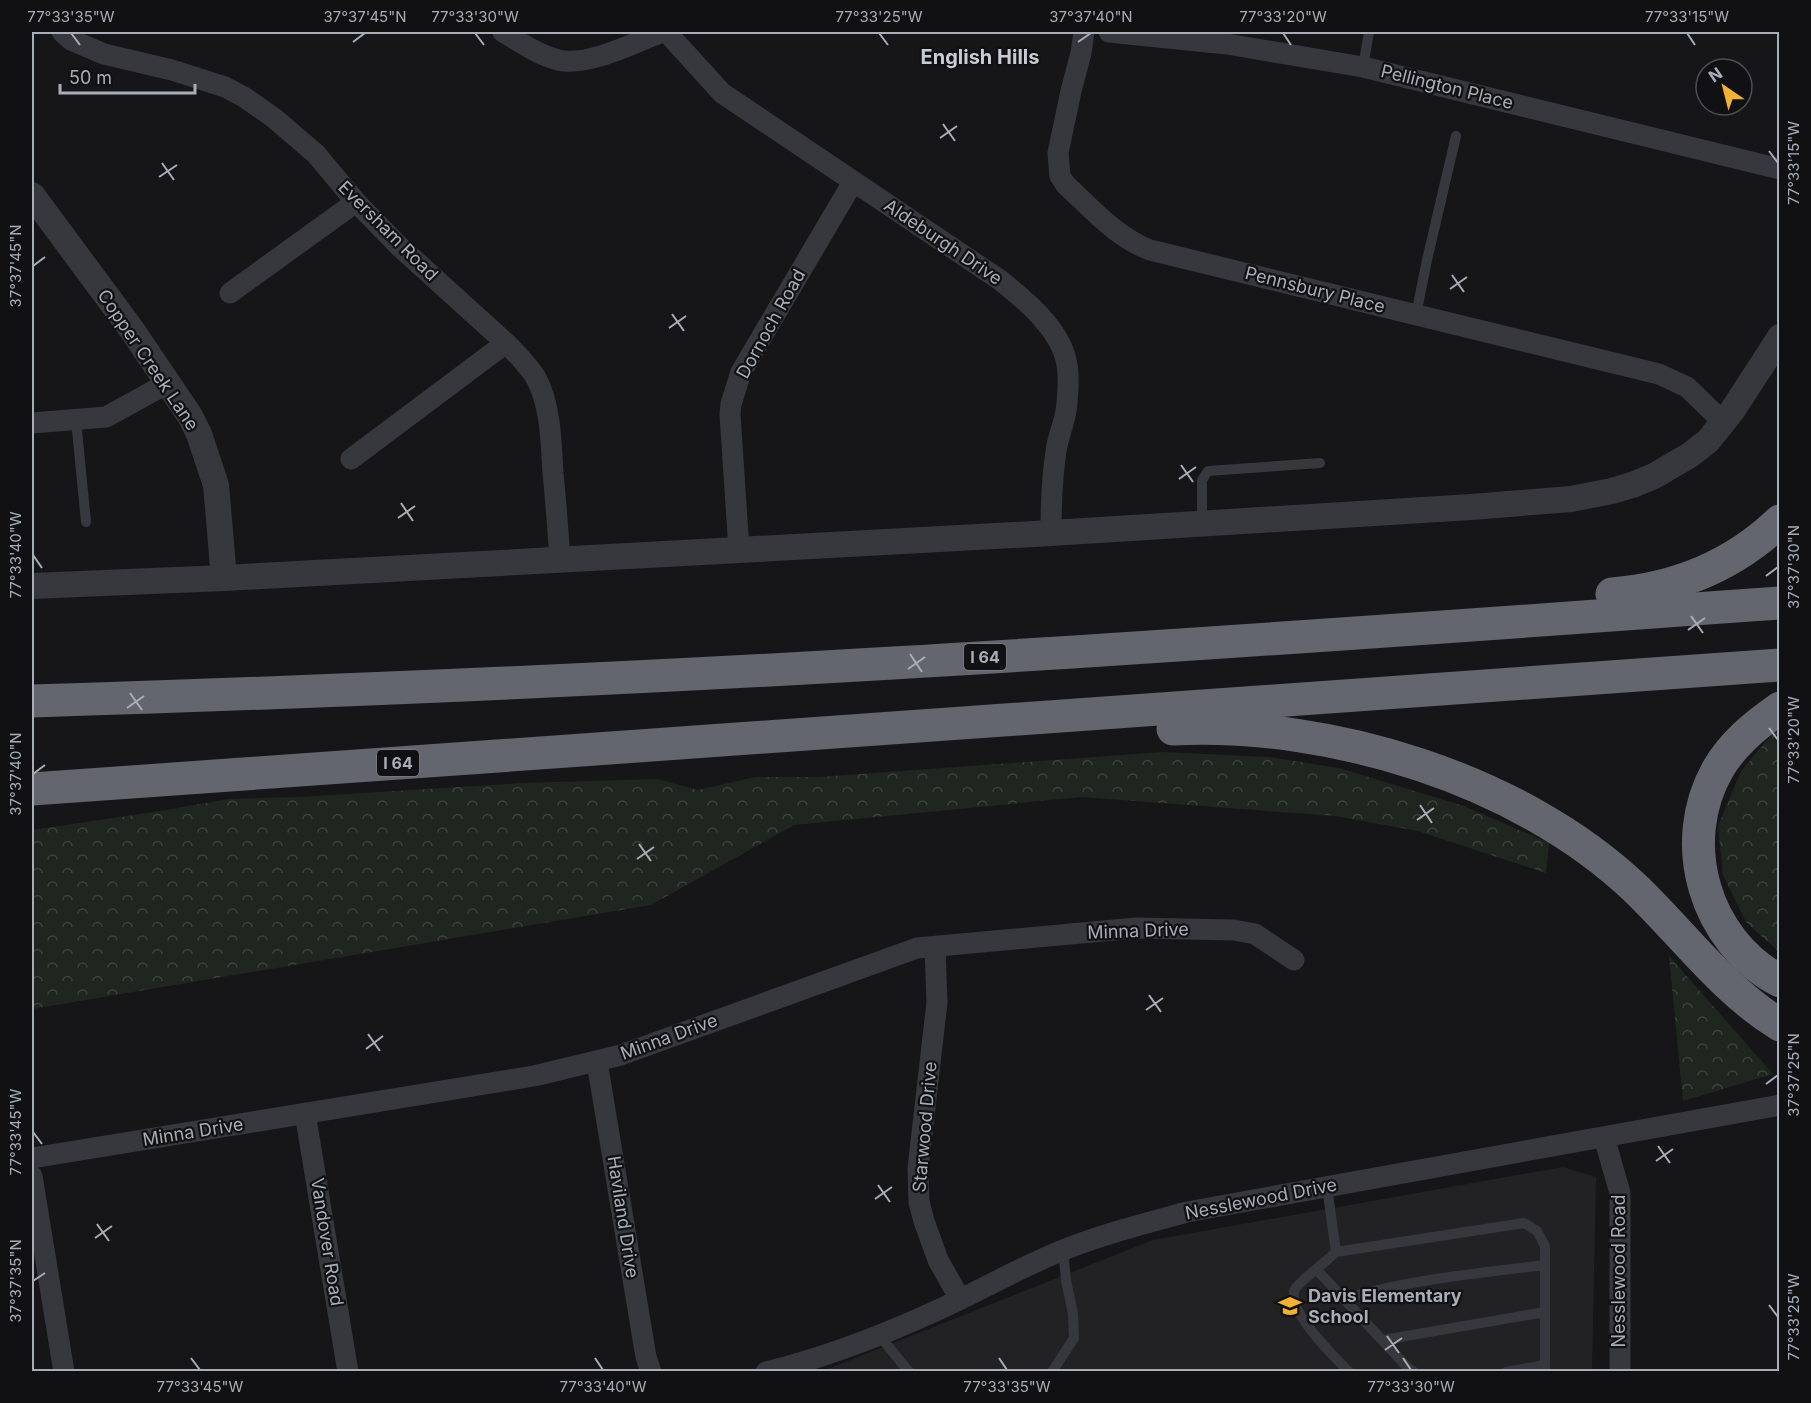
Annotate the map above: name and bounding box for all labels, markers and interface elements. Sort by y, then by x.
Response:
text: 77°33'35"W [27,7,115,26]
text: 37°37'45"N [324,7,407,26]
text: 77°33'30"W [431,7,519,26]
text: 77°33'25"W [835,7,923,26]
text: 37°37'40"N [1049,7,1133,26]
text: 77°33'20"W [1239,7,1327,26]
text: 77°33'15"W [1645,7,1729,26]
district label: English Hills [921,45,1039,69]
scale bar [60,57,195,95]
north arrow [1694,57,1754,117]
street label: Pellington Place [1379,60,1515,113]
text: N [1705,63,1726,86]
text: 50 m [69,67,112,88]
text: 77°33'15"W [1784,121,1803,205]
street label: Eversham Road [334,176,443,285]
street label: Aldeburgh Drive [880,194,1006,289]
text: 37°37'45"N [6,225,25,308]
street label: Pennsbury Place [1243,262,1387,317]
street label: Dornoch Road [732,265,809,382]
street label: Copper Creek Lane [93,285,203,434]
text: 77°33'40"W [6,511,25,599]
text: 37°37'30"N [1784,525,1803,609]
road number: I 64 [964,644,1006,670]
text: 77°33'20"W [1784,696,1803,784]
text: 37°37'40"N [6,732,25,816]
road number: I 64 [377,750,419,776]
street label: Minna Drive [1087,918,1189,943]
street label: Minna Drive [617,1009,720,1064]
text: 37°37'25"N [1784,1033,1803,1117]
street label: Starwood Drive [908,1061,941,1193]
text: 77°33'45"W [6,1088,25,1175]
street label: Minna Drive [141,1113,245,1150]
street label: Haviland Drive [603,1154,644,1280]
street label: Nesslewood Drive [1183,1173,1339,1224]
street label: Vandover Road [307,1176,348,1307]
street label: Nesslewood Road [1608,1194,1629,1348]
text: 37°37'35"N [6,1239,25,1323]
text: 77°33'25"W [1784,1273,1803,1361]
place label: Davis Elementary School [1308,1285,1462,1327]
school or university icon: Davis Elementary School [1277,1293,1303,1319]
text: 77°33'45"W [157,1377,244,1396]
text: 77°33'40"W [559,1377,647,1396]
text: 77°33'35"W [963,1377,1051,1396]
text: 77°33'30"W [1367,1377,1455,1396]

